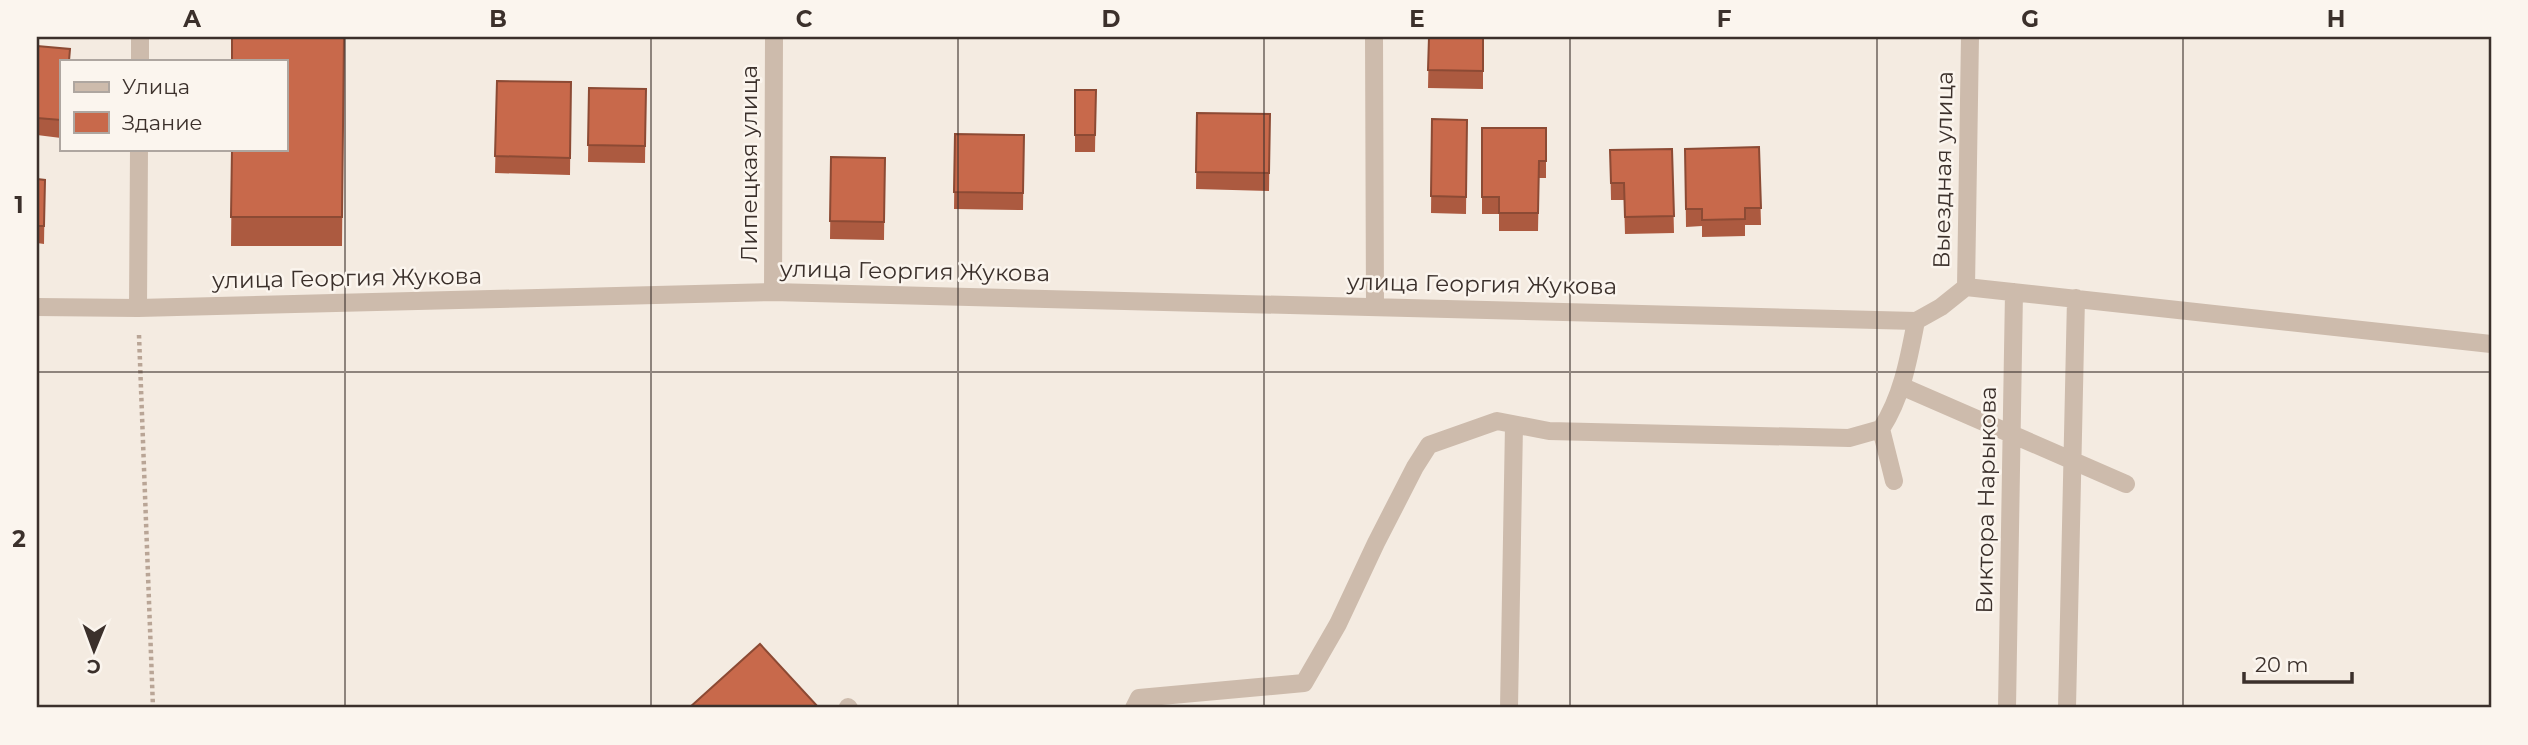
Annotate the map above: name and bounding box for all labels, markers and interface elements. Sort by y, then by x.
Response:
text: A [182,5,201,33]
text: B [489,5,507,33]
text: C [796,5,813,33]
text: D [1102,5,1121,33]
text: E [1409,5,1425,33]
text: F [1717,5,1732,33]
text: G [2021,5,2039,33]
text: H [2327,5,2345,33]
legend [60,60,287,150]
street label: Липецкая улица [735,65,763,263]
street label: Выездная улица [1927,71,1959,269]
text: Улица [122,74,190,99]
text: Здание [122,110,203,135]
text: 1 [14,191,24,219]
street label: улица Георгия Жукова [779,255,1050,287]
street label: улица Георгия Жукова [211,262,482,294]
street label: улица Георгия Жукова [1346,268,1617,300]
street label: Виктора Нарыкова [1970,386,2002,614]
text: 2 [12,525,26,553]
north arrow [60,616,130,686]
scale bar [2244,640,2353,684]
text: 20 m [2255,652,2309,677]
text: С [86,655,101,678]

